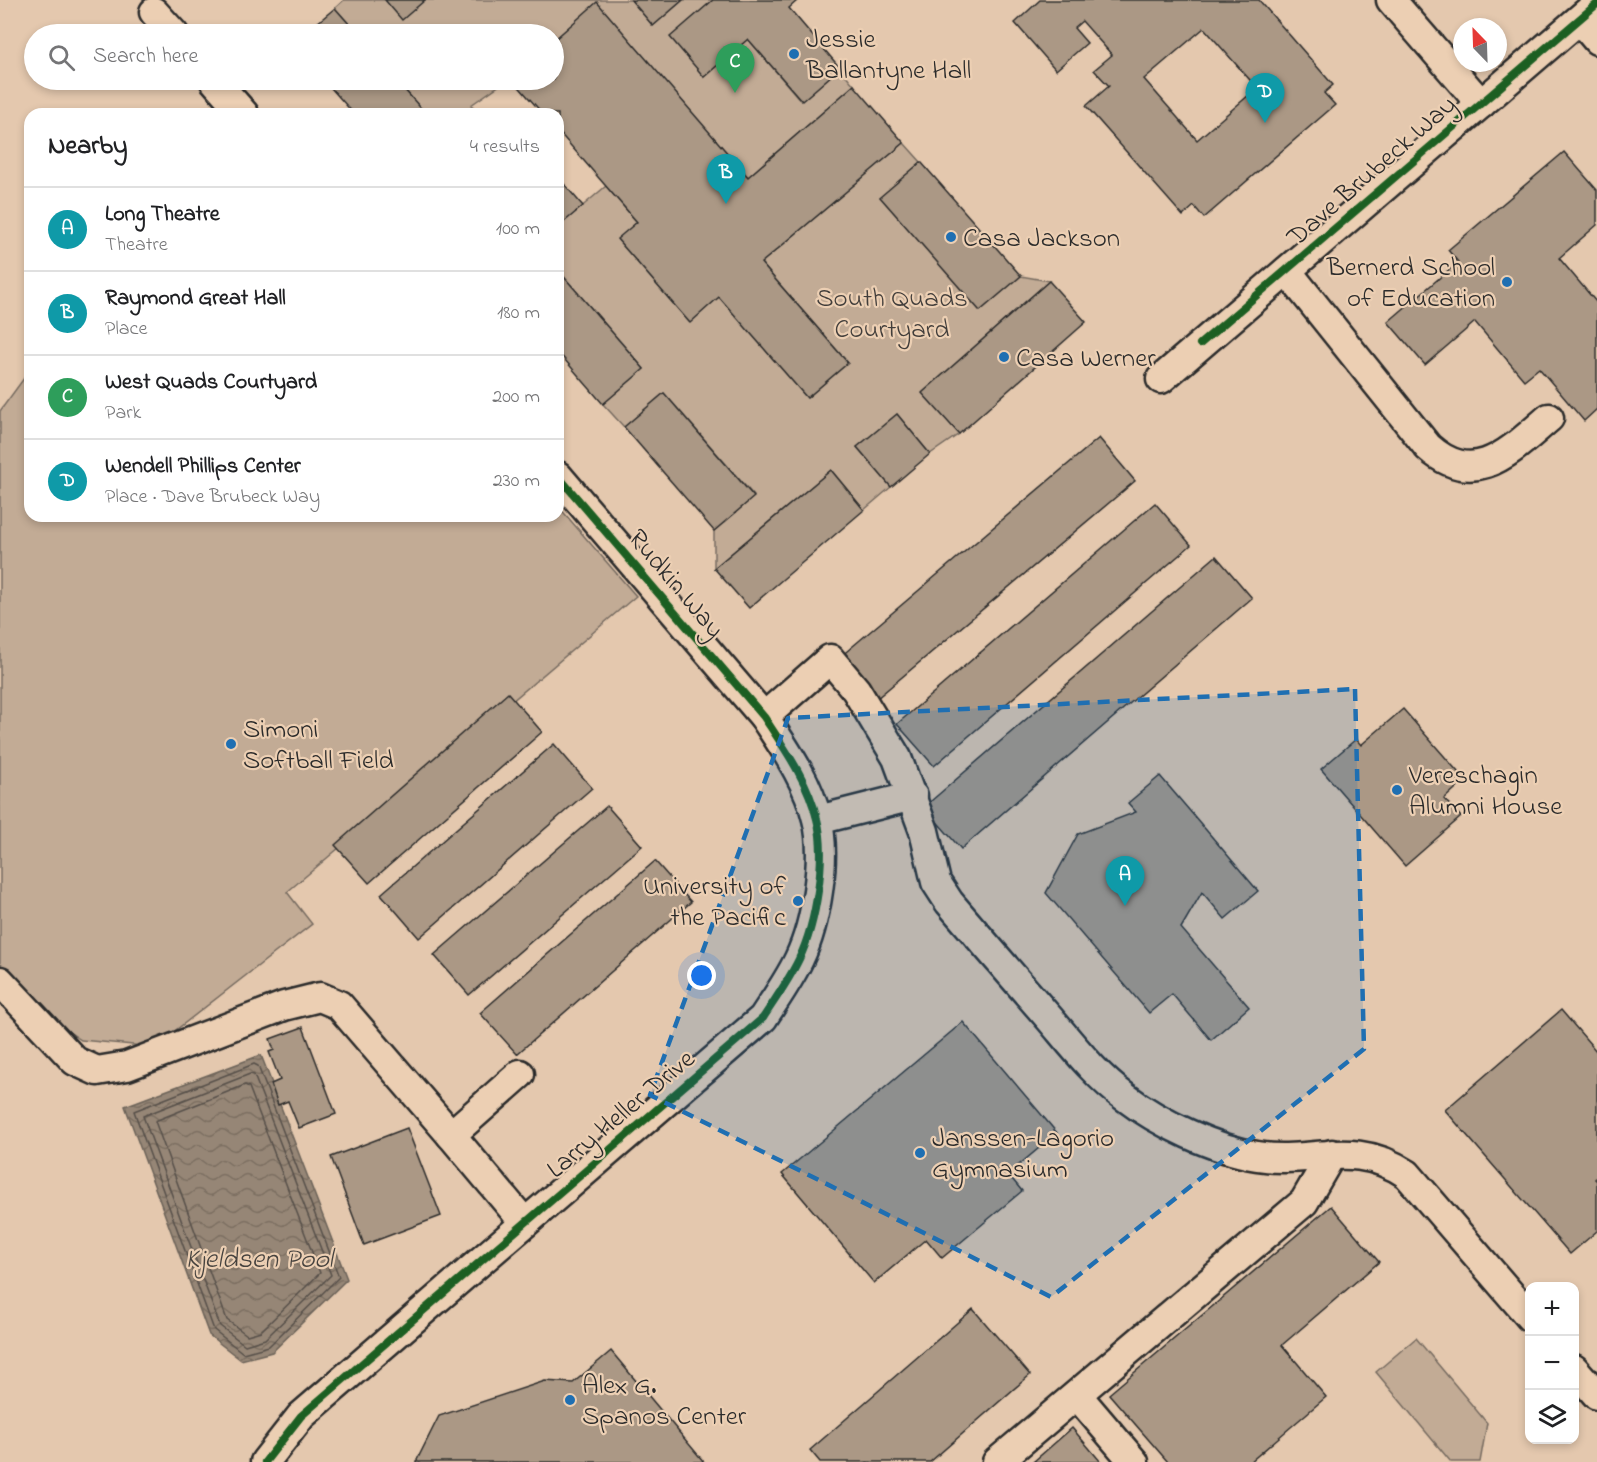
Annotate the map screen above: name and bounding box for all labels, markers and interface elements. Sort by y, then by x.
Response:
north arrow [1453,18,1507,72]
place label: Jessie Ballantyne Hall [805,21,971,91]
search box [24,24,564,90]
icon: search [45,41,78,74]
text: Search here [93,41,198,73]
pin: C [716,44,754,93]
marker: Jessie Ballantyne Hall [787,47,801,61]
pin: D [1246,74,1284,123]
street label: Dave Brubeck Way [1278,87,1466,257]
text: Nearby [48,128,127,166]
text: 4 results [470,133,540,162]
pin: B [706,154,746,204]
text: Long Theatre [105,199,220,231]
text: A [61,215,74,244]
text: 100 m [496,215,540,244]
place label: Casa Jackson [963,220,1120,259]
marker: Casa Jackson [944,230,958,244]
text: Theatre [105,231,168,260]
place label: Bernerd School of Education [1326,249,1495,319]
marker: Bernerd School of Education [1500,275,1514,289]
park label: South Quads Courtyard [816,280,968,350]
text: Raymond Great Hall [105,283,286,315]
text: B [61,299,74,328]
text: 180 m [497,299,540,328]
text: Place [105,315,147,344]
place label: Casa Werner [1016,340,1156,379]
marker: Casa Werner [997,350,1011,364]
text: West Quads Courtyard [105,367,317,399]
text: C [62,383,73,412]
text: 200 m [492,383,540,412]
text: Park [105,399,141,428]
text: Wendell Phillips Center [105,451,301,483]
text: D [60,467,75,496]
text: 230 m [493,467,540,496]
text: Place · Dave Brubeck Way [105,483,320,512]
street label: Rudkin Way [617,521,733,648]
place label: Simoni Softball Field [243,711,394,781]
marker: Simoni Softball Field [224,737,238,751]
place label: Vereschagin Alumni House [1408,757,1563,827]
marker: Vereschagin Alumni House [1390,783,1404,797]
pin: A [1106,856,1144,906]
place label: University of the Pacific [643,868,786,938]
marker: University of the Pacific [791,894,805,908]
your location [687,961,716,990]
street label: Larry Heller Drive [539,1040,705,1189]
place label: Janssen-Lagorio Gymnasium [932,1120,1114,1190]
marker: Janssen-Lagorio Gymnasium [913,1146,927,1160]
water label: Kjeldsen Pool [185,1240,336,1281]
map controls [1525,1282,1579,1444]
button: + [1525,1282,1579,1336]
button: − [1525,1336,1579,1390]
place label: Alex G. Spanos Center [582,1367,747,1437]
button: layers [1525,1390,1579,1444]
marker: Alex G. Spanos Center [563,1393,577,1407]

